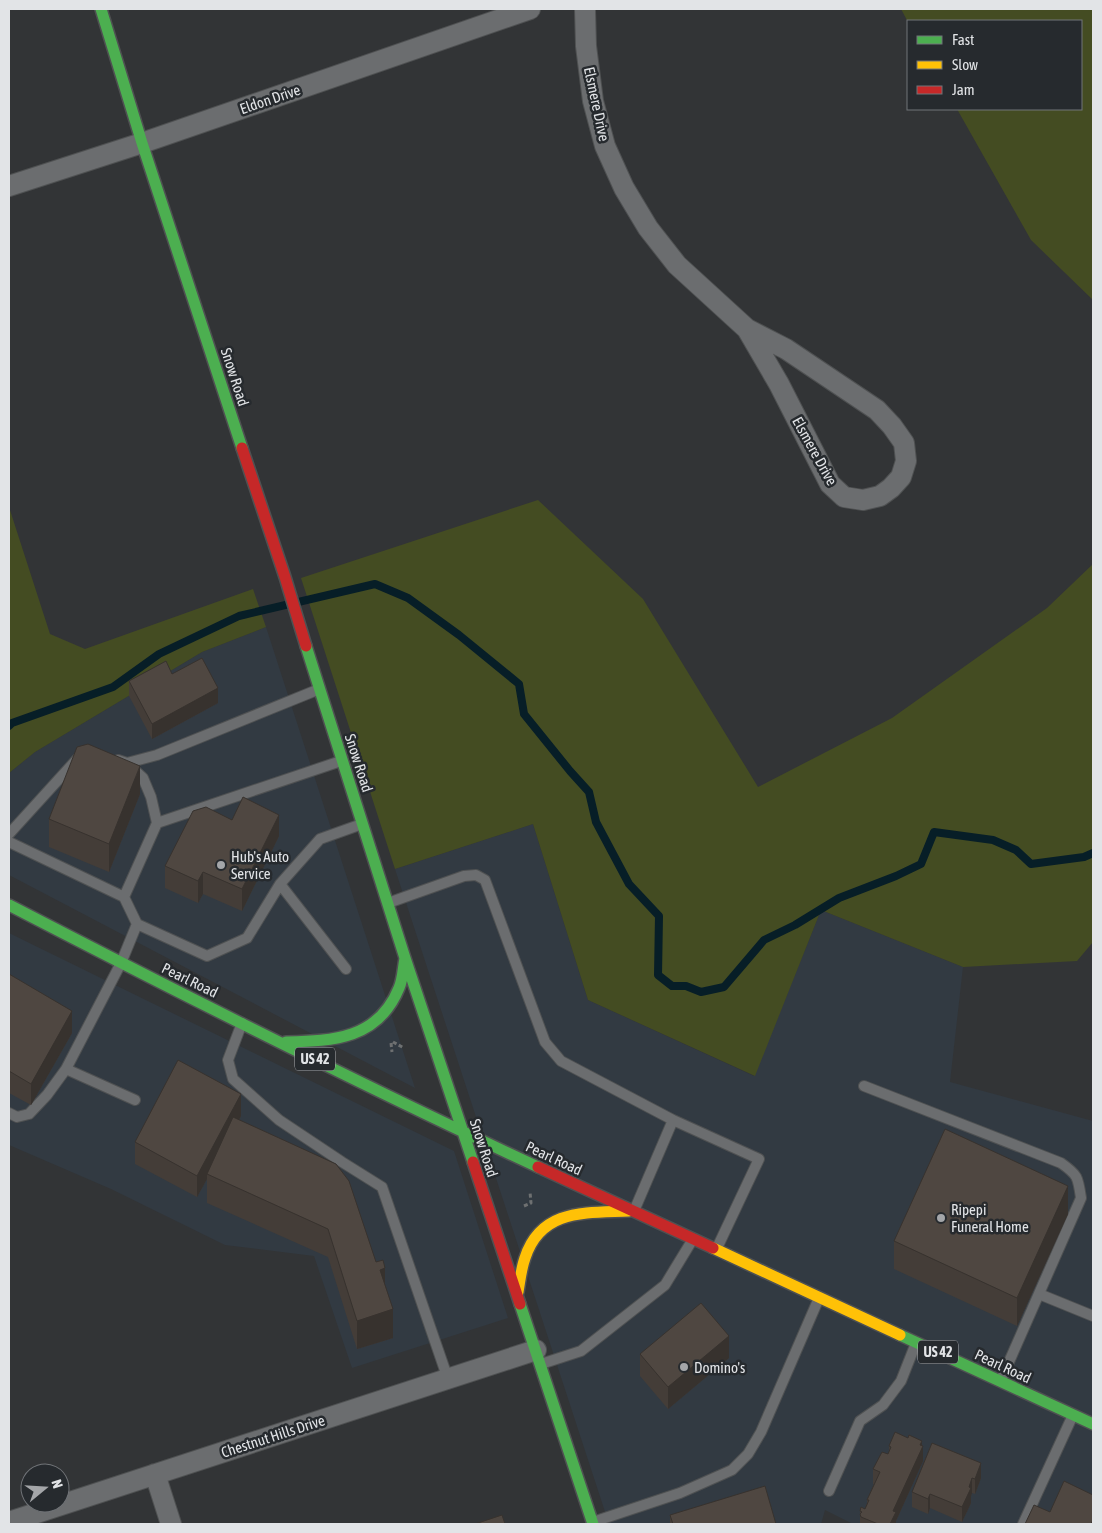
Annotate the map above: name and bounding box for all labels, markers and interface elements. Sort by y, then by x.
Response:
legend [907,20,1082,110]
text: Fast [952,31,974,48]
text: Slow [952,56,978,73]
street label: Elsmere Drive [581,65,613,143]
street label: Eldon Drive [238,81,303,117]
text: Jam [952,81,975,98]
street label: Snow Road [218,346,252,408]
street label: Elsmere Drive [789,414,841,488]
street label: Snow Road [342,732,376,794]
place label: Hub's Auto Service [231,848,289,882]
marker: Hub's Auto Service [215,859,227,871]
street label: Pearl Road [159,959,221,1001]
road number: US 42 [295,1048,335,1070]
street label: Snow Road [467,1117,501,1179]
street label: Pearl Road [523,1138,585,1178]
place label: Ripepi Funeral Home [951,1201,1029,1235]
marker: Ripepi Funeral Home [935,1212,947,1224]
road number: US 42 [918,1340,958,1364]
street label: Pearl Road [972,1346,1034,1386]
place label: Domino's [694,1359,745,1376]
marker: Domino's [678,1361,690,1373]
street label: Chestnut Hills Drive [219,1411,327,1461]
north arrow [20,1463,70,1513]
text: N [48,1478,66,1490]

